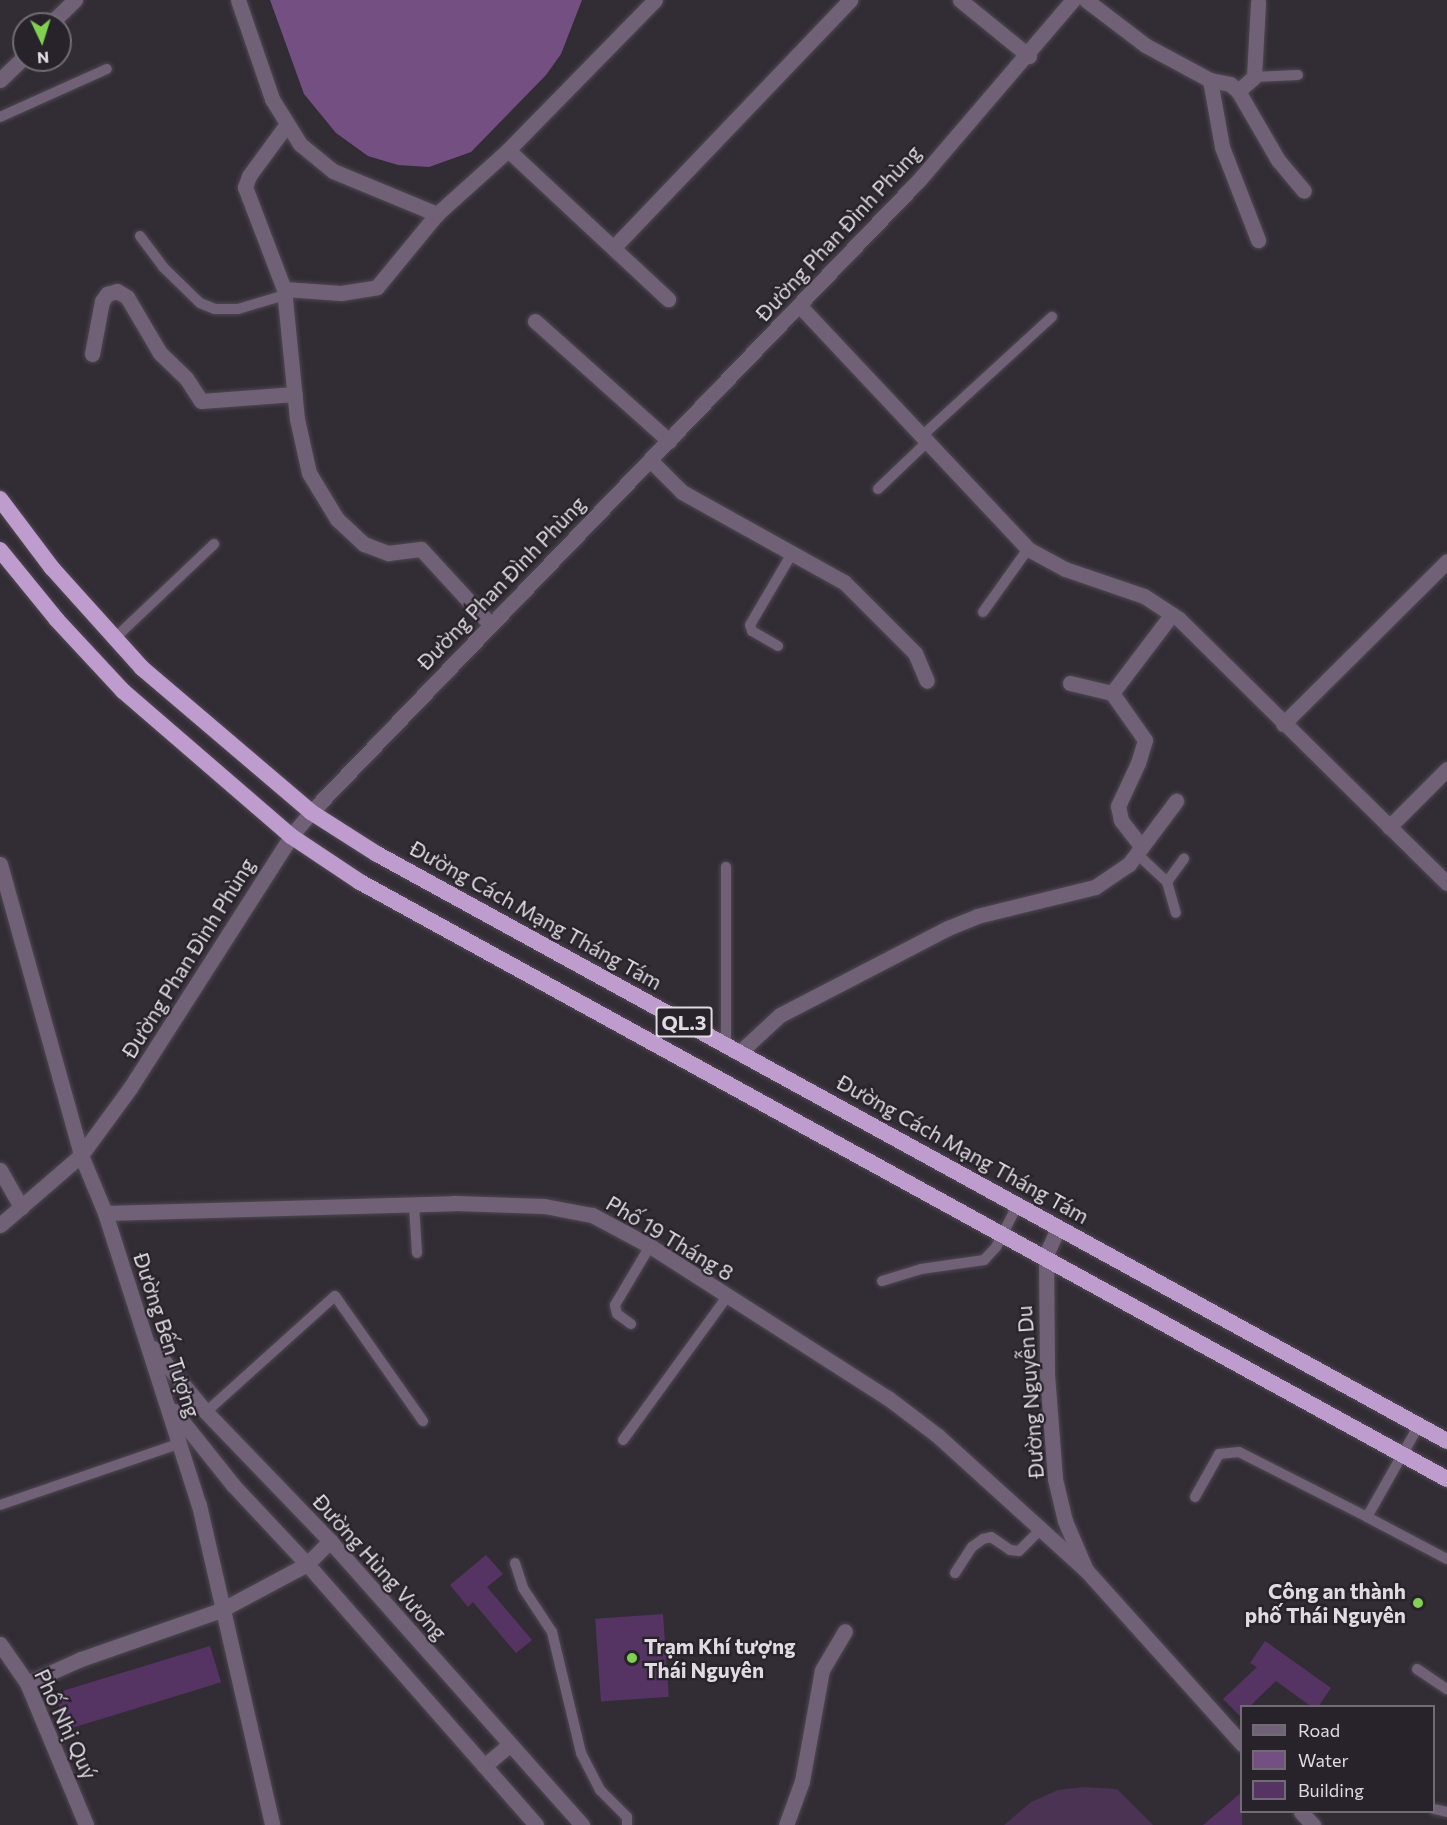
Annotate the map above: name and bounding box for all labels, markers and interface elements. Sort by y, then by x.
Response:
north arrow [12,12,72,72]
text: N [37,49,50,68]
street label: Đường Phan Đình Phùng [750,140,926,326]
street label: Đường Phan Đình Phùng [412,491,590,675]
street label: Đường Cách Mạng Tháng Tám [406,835,666,995]
street label: Đường Phan Đình Phùng [116,853,260,1063]
road number: QL.3 [656,1005,712,1039]
street label: Đường Cách Mạng Tháng Tám [833,1069,1093,1229]
street label: Phố 19 Tháng 8 [602,1190,738,1286]
street label: Đường Bến Tượng [128,1249,206,1421]
street label: Đường Nguyễn Du [1011,1305,1049,1479]
street label: Đường Hùng Vương [308,1489,452,1645]
place label: Công an thành phố Thái Nguyên [1245,1578,1406,1628]
marker: Công an thành phố Thái Nguyên [1411,1596,1425,1610]
place label: Trạm Khí tượng Thái Nguyên [644,1633,796,1683]
marker: Trạm Khí tượng Thái Nguyên [625,1651,639,1665]
street label: Phố Nhị Quý [29,1665,103,1783]
legend [1240,1705,1435,1813]
text: Road [1298,1719,1340,1741]
text: Water [1298,1749,1349,1771]
text: Building [1298,1779,1364,1801]

